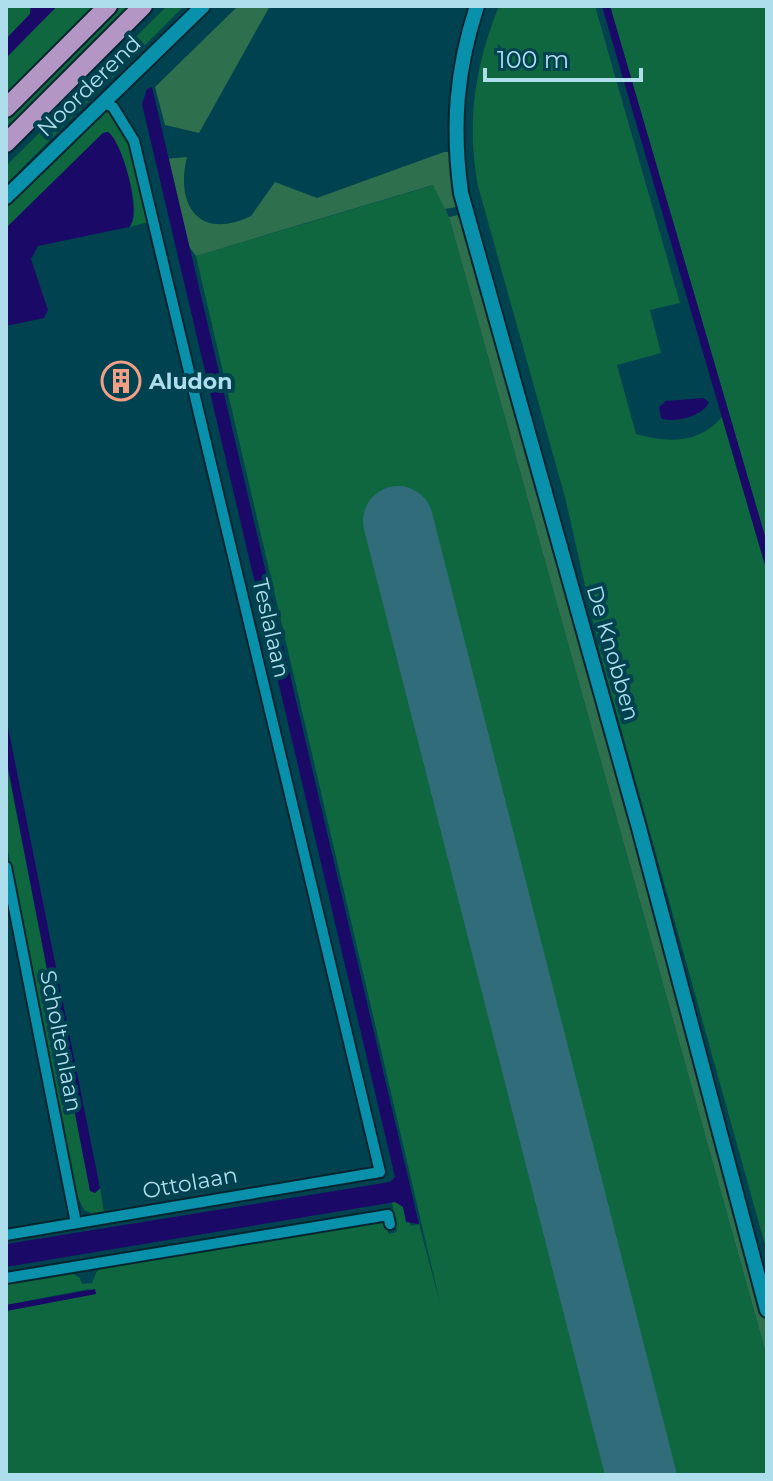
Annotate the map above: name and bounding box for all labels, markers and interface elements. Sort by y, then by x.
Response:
street label: Noorderend [31,30,147,142]
scale bar [485,32,641,82]
text: 100 m [497,45,569,74]
building icon: Aludon [100,360,142,402]
place label: Aludon [148,368,232,395]
street label: Teslalaan [246,576,296,680]
street label: De Knobben [581,582,645,724]
street label: Scholtenlaan [34,968,88,1114]
street label: Ottolaan [140,1161,240,1205]

